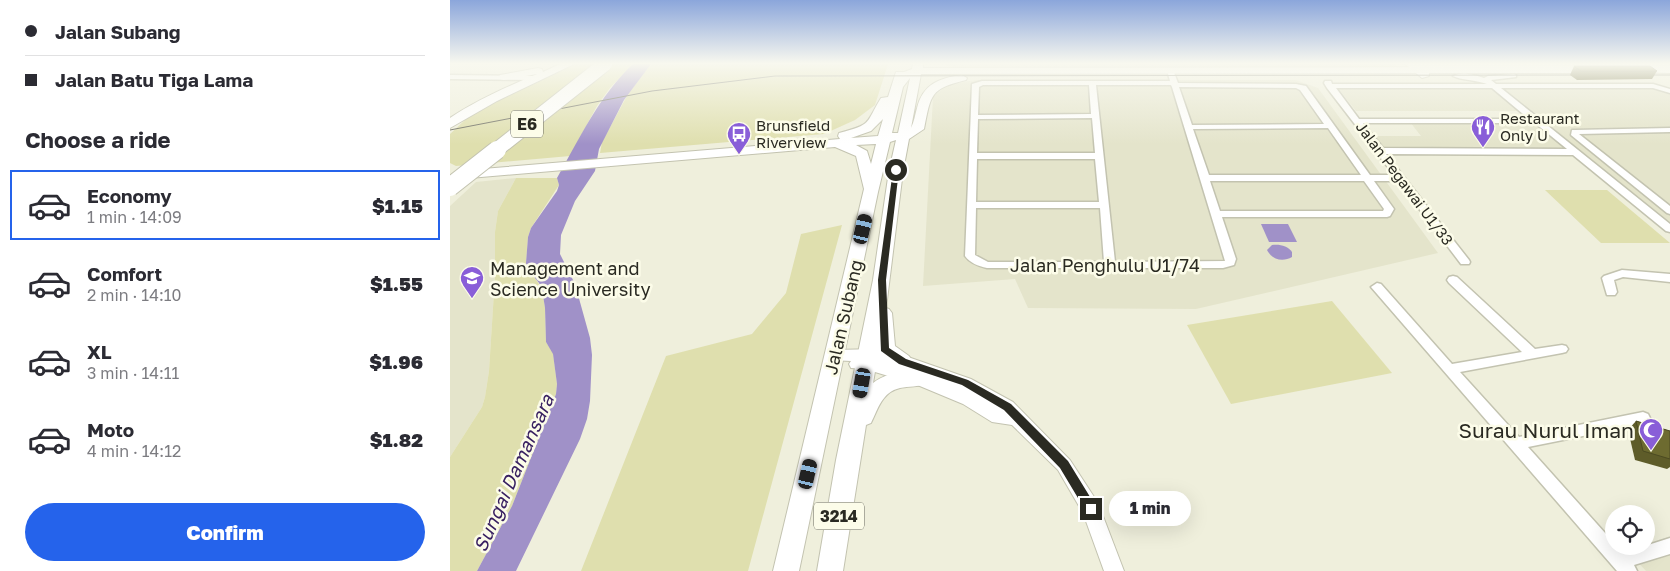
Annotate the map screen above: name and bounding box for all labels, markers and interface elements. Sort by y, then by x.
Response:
text: Jalan Subang [55,20,180,43]
text: Jalan Batu Tiga Lama [55,68,253,91]
place label: Restaurant Only U [1500,109,1580,144]
road number: E6 [511,110,543,138]
restaurant icon: Restaurant Only U [1470,114,1496,148]
place label: Brunsfield Riverview [756,116,830,151]
street label: Jalan Pegawai U1/33 [1353,118,1457,248]
bus stop icon: Brunsfield Riverview [726,121,752,155]
text: Choose a ride [25,126,171,153]
route start [885,159,907,181]
icon: car [27,183,72,228]
text: Economy [87,184,172,207]
text: $1.15 [372,194,423,217]
text: 1 min · 14:09 [87,207,182,227]
car [852,213,873,245]
street label: Jalan Penghulu U1/74 [1010,254,1200,276]
place label: Management and Science University [490,257,651,300]
street label: Jalan Subang [819,257,867,377]
icon: car [27,261,72,306]
text: Comfort [87,262,162,285]
school or university icon: Management and Science University [459,265,485,299]
text: $1.55 [370,272,423,295]
text: 2 min · 14:10 [87,285,181,305]
icon: car [27,339,72,384]
text: XL [87,340,112,363]
text: $1.96 [369,350,423,373]
text: 3 min · 14:11 [87,363,179,383]
car [852,367,871,399]
water label: Sungai Damansara [468,390,559,555]
icon: car [27,417,72,462]
place label: Surau Nurul Iman [1459,417,1634,443]
mosque icon: Surau Nurul Iman [1638,417,1664,451]
text: Moto [87,418,134,441]
text: $1.82 [370,428,423,451]
text: 4 min · 14:12 [87,441,181,461]
car [797,458,818,490]
callout: 1 min [1108,492,1191,526]
route end [1080,498,1102,520]
text: 1 min [1130,498,1170,518]
road number: 3214 [814,502,864,530]
button: Confirm [25,503,425,561]
map controls [1605,505,1655,555]
button: locate [1605,505,1655,555]

